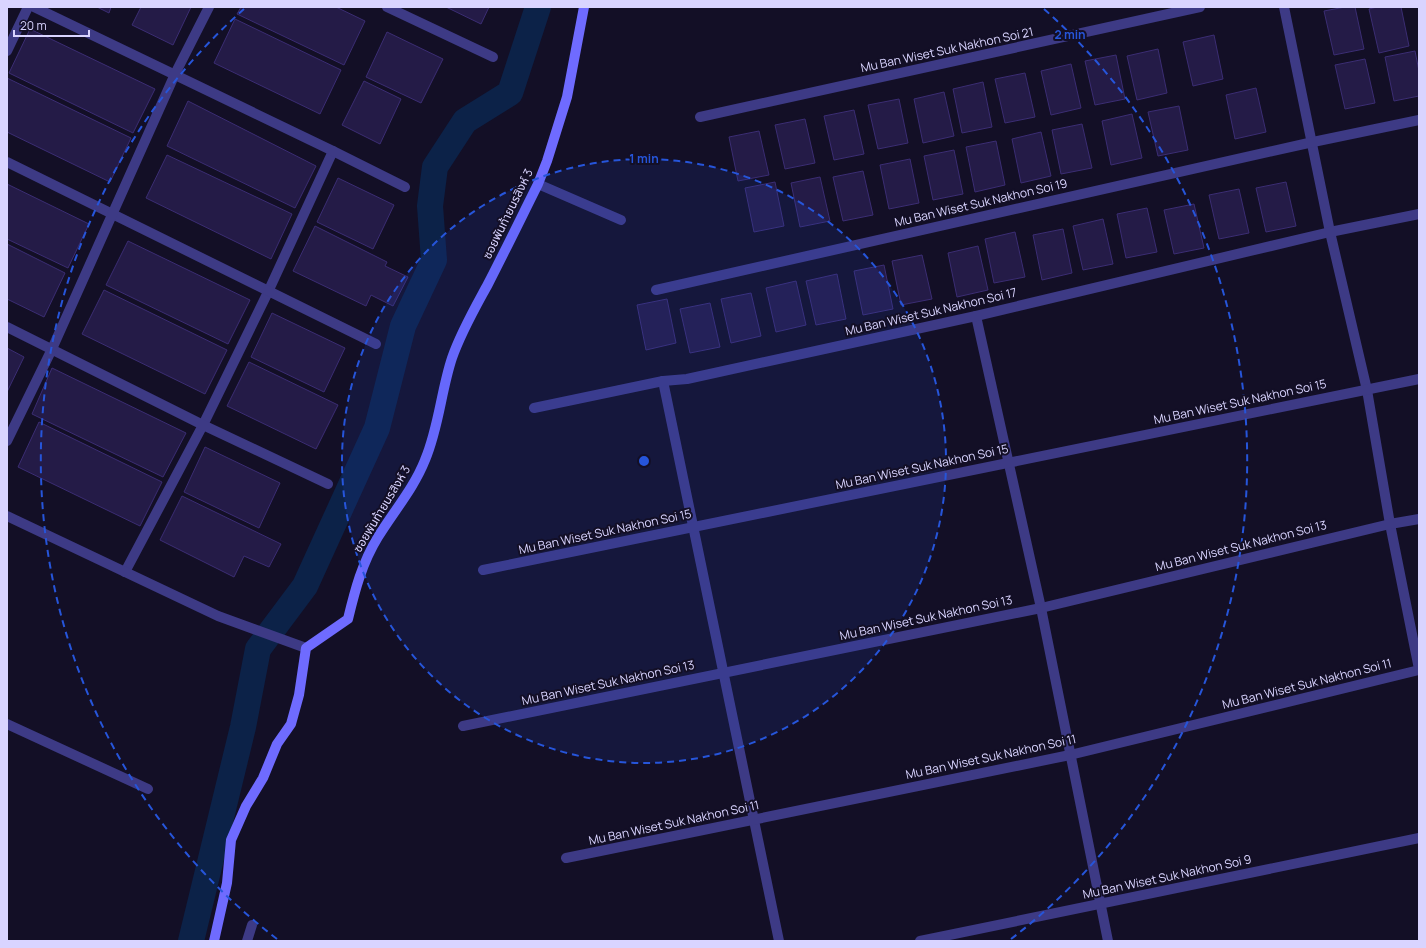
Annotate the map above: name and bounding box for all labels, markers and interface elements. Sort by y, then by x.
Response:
scale bar [14,12,89,38]
text: 20 m [20,17,47,34]
street label: Mu Ban Wiset Suk Nakhon Soi 21 [859,23,1035,76]
text: 2 min [1054,26,1086,43]
text: 1 min [629,150,659,167]
street label: ซอยพันท้ายนรสิงห์ 3 [478,166,537,262]
street label: Mu Ban Wiset Suk Nakhon Soi 19 [893,174,1069,231]
street label: Mu Ban Wiset Suk Nakhon Soi 17 [844,284,1018,340]
street label: Mu Ban Wiset Suk Nakhon Soi 15 [1152,375,1328,428]
street label: Mu Ban Wiset Suk Nakhon Soi 15 [834,440,1010,493]
centre of rings [637,454,651,468]
street label: ซอยพันท้ายนรสิงห์ 3 [349,462,414,555]
street label: Mu Ban Wiset Suk Nakhon Soi 15 [517,505,693,558]
street label: Mu Ban Wiset Suk Nakhon Soi 13 [1153,516,1328,575]
street label: Mu Ban Wiset Suk Nakhon Soi 13 [838,591,1014,644]
street label: Mu Ban Wiset Suk Nakhon Soi 11 [1220,654,1393,713]
street label: Mu Ban Wiset Suk Nakhon Soi 13 [520,656,696,709]
street label: Mu Ban Wiset Suk Nakhon Soi 11 [904,730,1078,783]
street label: Mu Ban Wiset Suk Nakhon Soi 11 [587,796,761,849]
street label: Mu Ban Wiset Suk Nakhon Soi 9 [1081,850,1253,903]

